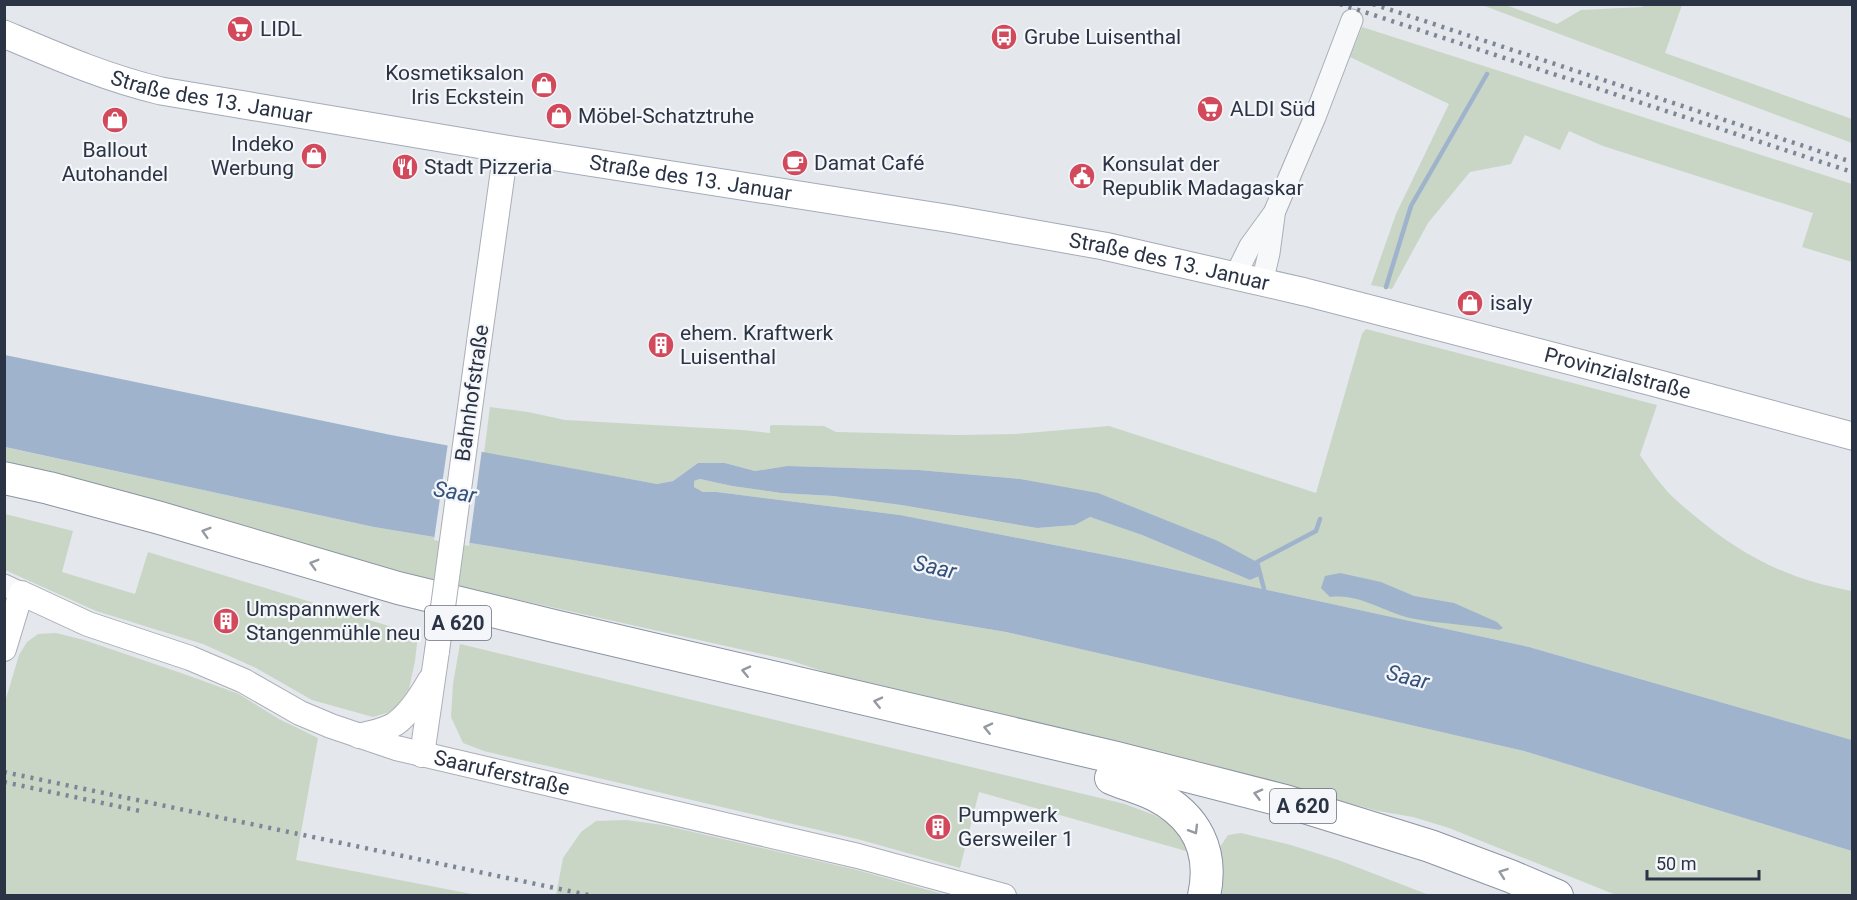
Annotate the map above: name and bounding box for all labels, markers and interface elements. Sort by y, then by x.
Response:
supermarket icon: LIDL [225,14,255,44]
place label: LIDL [260,17,302,41]
bus stop icon: Grube Luisenthal [989,22,1019,52]
place label: Grube Luisenthal [1024,25,1181,49]
place label: Kosmetiksalon Iris Eckstein [385,61,524,109]
street label: Straße des 13. Januar [108,65,314,128]
shop icon: Kosmetiksalon Iris Eckstein [529,70,559,100]
supermarket icon: ALDI Süd [1195,94,1225,124]
place label: ALDI Süd [1230,97,1316,121]
shop icon: Möbel-Schatztruhe [544,101,574,131]
place label: Möbel-Schatztruhe [578,104,754,128]
shop icon: Ballout Autohandel [100,105,130,135]
place label: Indeko Werbung [211,132,294,180]
place label: Ballout Autohandel [62,138,168,186]
shop icon: Indeko Werbung [299,141,329,171]
cafe icon: Damat Café [780,148,810,178]
street label: Straße des 13. Januar [588,150,794,206]
place label: Damat Café [814,151,924,175]
restaurant icon: Stadt Pizzeria [390,152,420,182]
place label: Konsulat der Republik Madagaskar [1102,152,1304,200]
place label: Stadt Pizzeria [424,155,553,179]
public building icon: Konsulat der Republik Madagaskar [1067,161,1097,191]
street label: Straße des 13. Januar [1067,228,1272,295]
shop icon: isaly [1455,288,1485,318]
place label: isaly [1490,291,1532,315]
place label: ehem. Kraftwerk Luisenthal [680,321,834,369]
street label: Bahnhofstraße [451,323,493,463]
building icon: ehem. Kraftwerk Luisenthal [646,330,676,360]
street label: Provinzialstraße [1542,343,1693,404]
water label: Saar [432,476,479,508]
one-way arrow [201,527,212,539]
water label: Saar [911,550,960,584]
one-way arrow [310,559,320,571]
place label: Umspannwerk Stangenmühle neu [246,597,420,645]
building icon: Umspannwerk Stangenmühle neu [211,606,241,636]
road number: A 620 [425,606,491,640]
water label: Saar [1384,660,1433,695]
one-way arrow [741,665,751,678]
one-way arrow [873,696,883,709]
one-way arrow [984,722,994,735]
street label: Saaruferstraße [431,745,572,800]
one-way arrow [1253,788,1263,801]
road number: A 620 [1270,789,1336,823]
place label: Pumpwerk Gersweiler 1 [958,803,1074,851]
building icon: Pumpwerk Gersweiler 1 [923,812,953,842]
one-way arrow [1187,824,1199,834]
scale bar [1647,843,1760,881]
text: 50 m [1656,853,1696,874]
one-way arrow [1498,868,1509,881]

